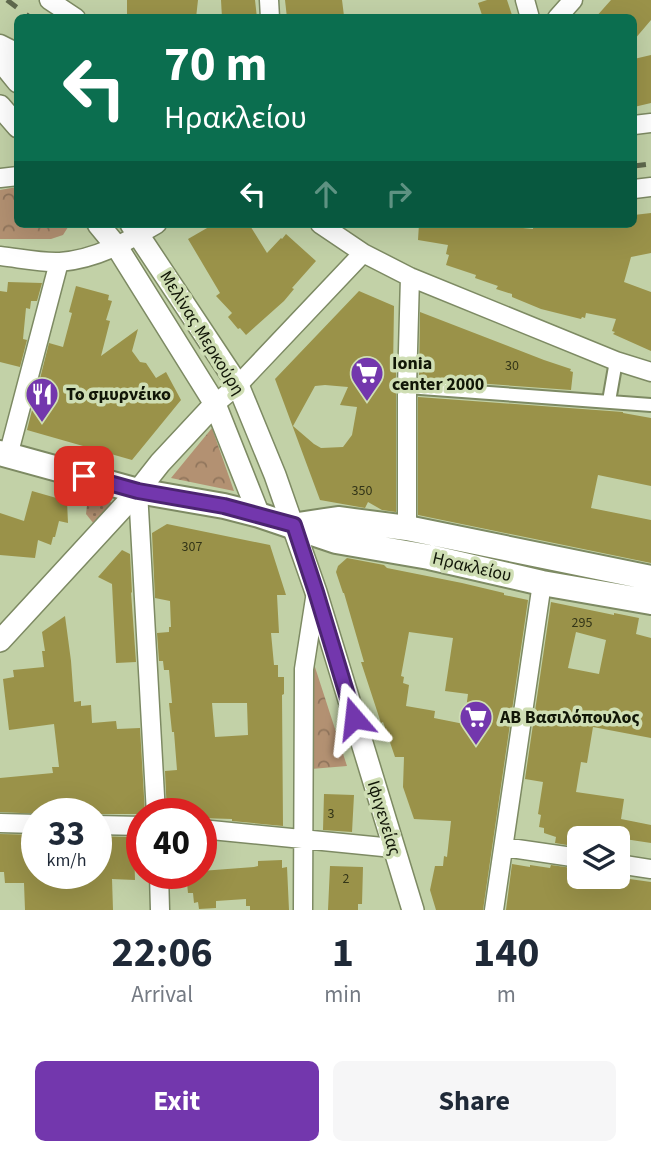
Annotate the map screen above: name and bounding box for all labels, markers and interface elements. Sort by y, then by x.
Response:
text: 70 m [164,30,268,100]
icon: left [49,42,140,133]
text: Ηρακλείου [164,95,307,141]
icon: left [234,175,272,213]
icon: ahead [307,175,345,213]
icon: right [380,175,418,213]
street label: Μελίνας Μερκούρη [154,266,250,400]
place label: Ionia center 2000 [392,351,484,397]
supermarket icon: Ionia center 2000 [348,354,386,403]
house number: 30 [505,356,519,376]
restaurant icon: Το σμυρνέικο [23,375,61,424]
place label: Το σμυρνέικο [66,382,171,407]
pin [54,446,114,506]
icon: arrive [65,457,103,495]
house number: 350 [352,481,372,501]
house number: 307 [182,537,202,557]
street label: Ηρακλείου [430,546,514,588]
house number: 295 [572,613,592,633]
position arrow [317,681,391,755]
supermarket icon: ΑΒ Βασιλόπουλος [457,698,495,747]
place label: ΑΒ Βασιλόπουλος [499,705,639,730]
street label: Ιφιγενείας [361,777,407,859]
speed limit sign: 40 [126,798,217,889]
house number: 3 [328,804,335,824]
text: 33 [48,809,85,859]
map controls [567,826,630,889]
button: layers [567,826,630,889]
text: km/h [47,848,86,873]
house number: 2 [343,869,350,889]
text: 22:06 [111,923,213,983]
text: 1 [332,923,354,983]
text: 140 [473,923,540,983]
text: Arrival [131,978,193,1011]
text: min [324,978,362,1011]
text: m [497,978,516,1011]
button: Exit [35,1061,319,1141]
button: Share [333,1061,616,1141]

